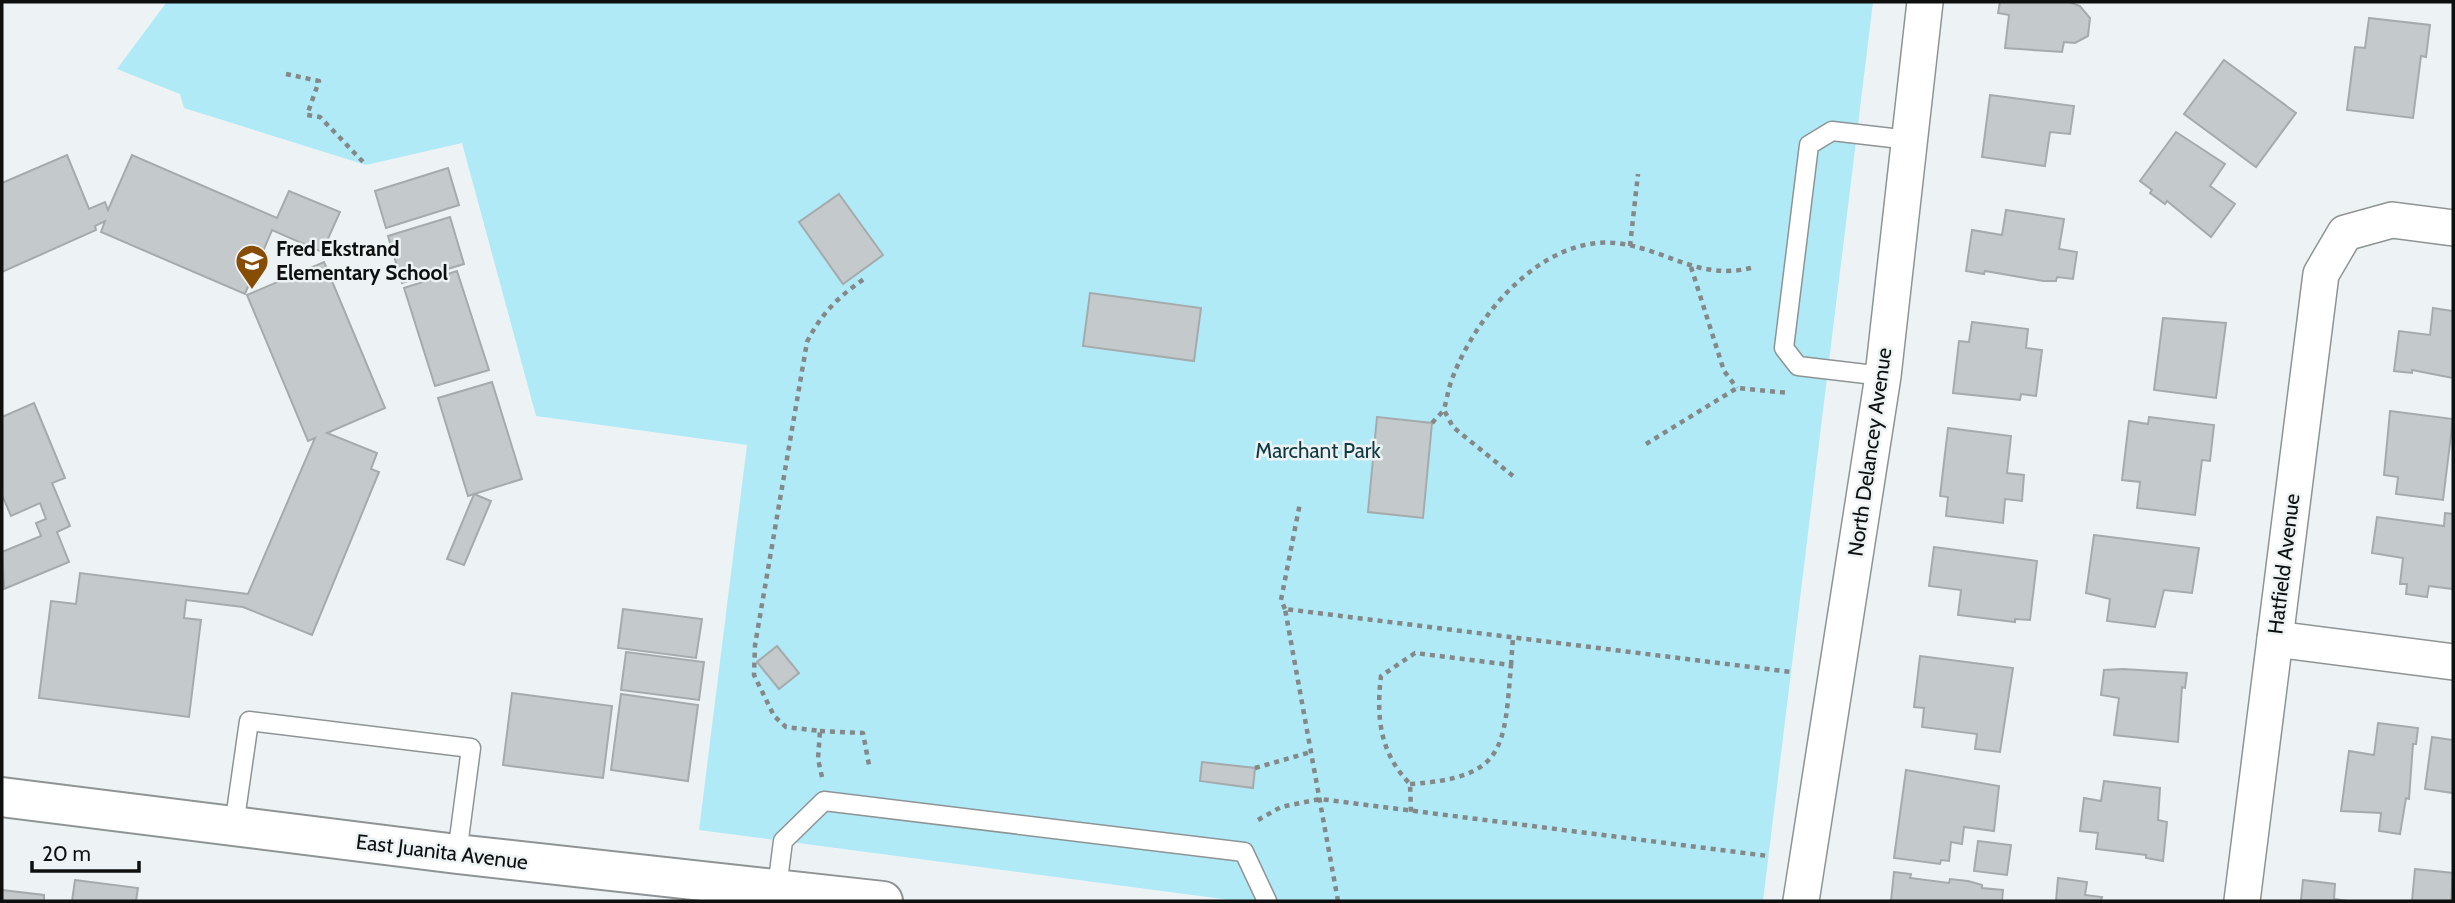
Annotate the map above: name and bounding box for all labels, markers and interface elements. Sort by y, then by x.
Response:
place label: Fred Ekstrand Elementary School [276,236,449,285]
school or university icon: Fred Ekstrand Elementary School [233,242,271,291]
street label: North Delancey Avenue [1842,346,1897,558]
park label: Marchant Park [1255,438,1381,463]
street label: Hatfield Avenue [2262,492,2305,636]
street label: East Juanita Avenue [355,829,530,874]
scale bar [32,830,138,874]
text: 20 m [42,841,91,866]

